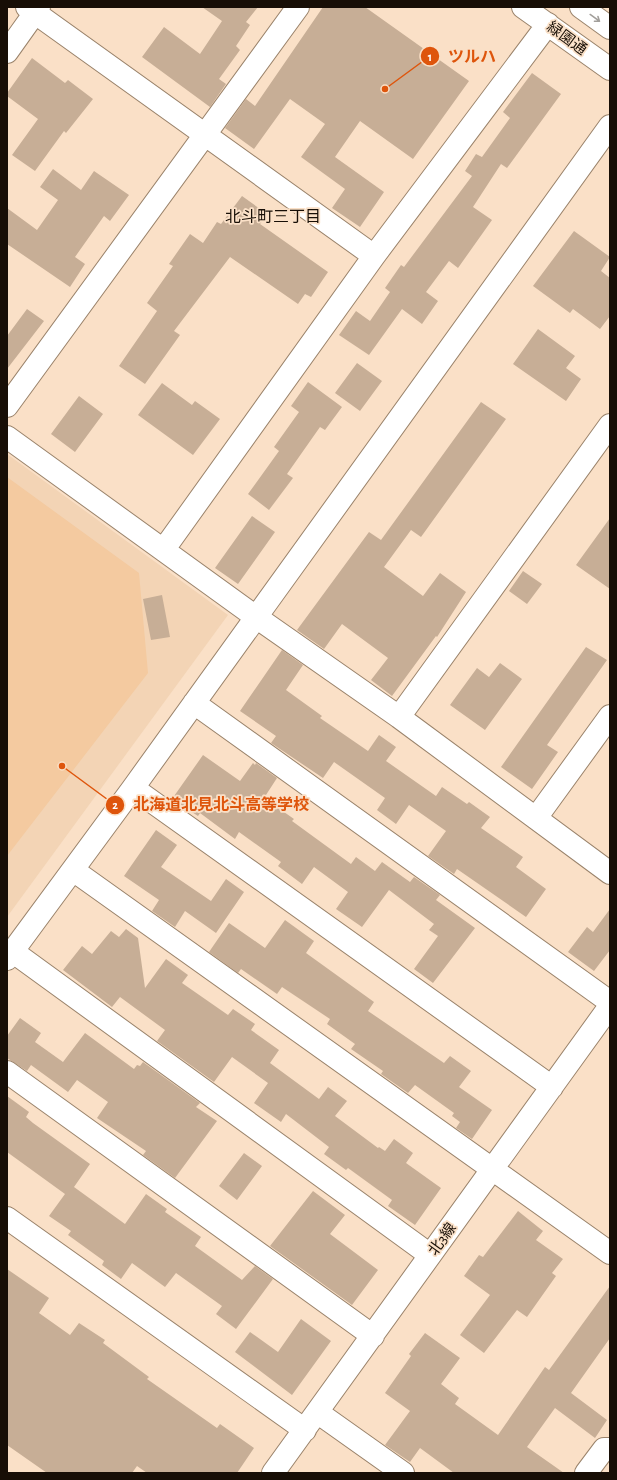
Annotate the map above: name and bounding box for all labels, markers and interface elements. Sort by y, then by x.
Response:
one-way arrow [590,13,601,22]
street label: 緑園通 [544,18,590,58]
callout: ツルハ [420,42,504,70]
text: ツルハ [448,49,496,65]
text: 1 [428,51,432,63]
district label: 北斗町三丁目 [225,208,321,225]
callout: 北海道北見北斗高等学校 [105,791,317,819]
text: 北海道北見北斗高等学校 [133,796,309,813]
text: 2 [112,799,118,811]
street label: 北3線 [424,1219,459,1258]

